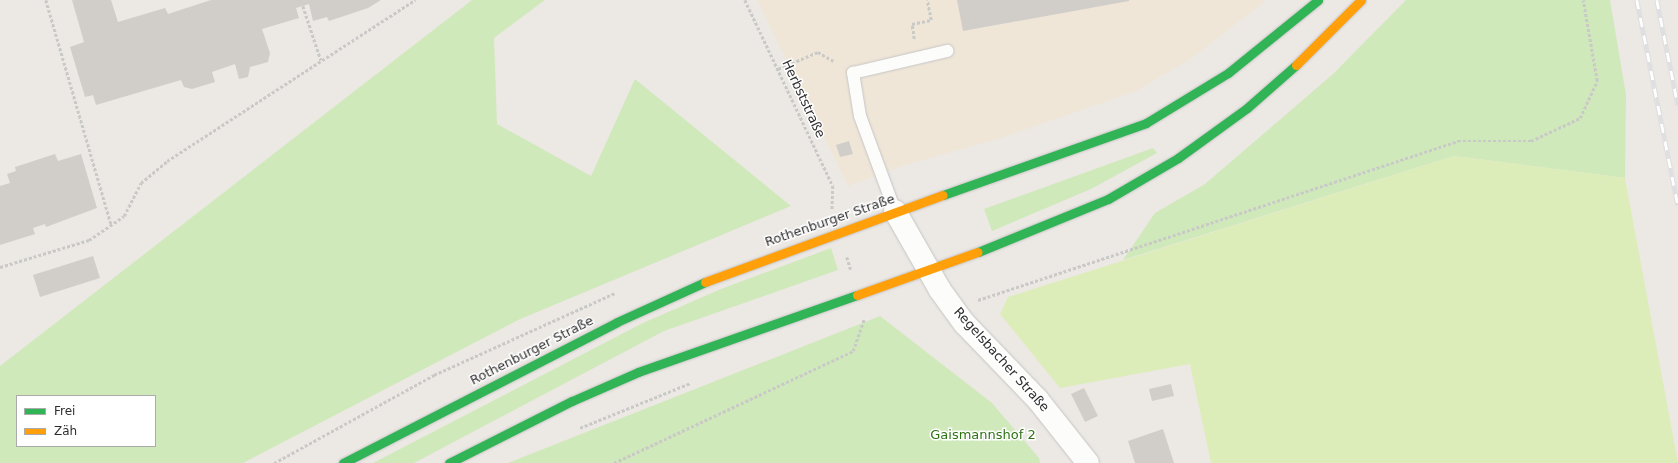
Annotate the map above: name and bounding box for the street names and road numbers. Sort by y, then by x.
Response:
street label: Herbststraße [778,57,828,141]
street label: Rothenburger Straße [763,191,897,251]
street label: Regelsbacher Straße [950,305,1052,415]
street label: Rothenburger Straße [468,313,596,389]

